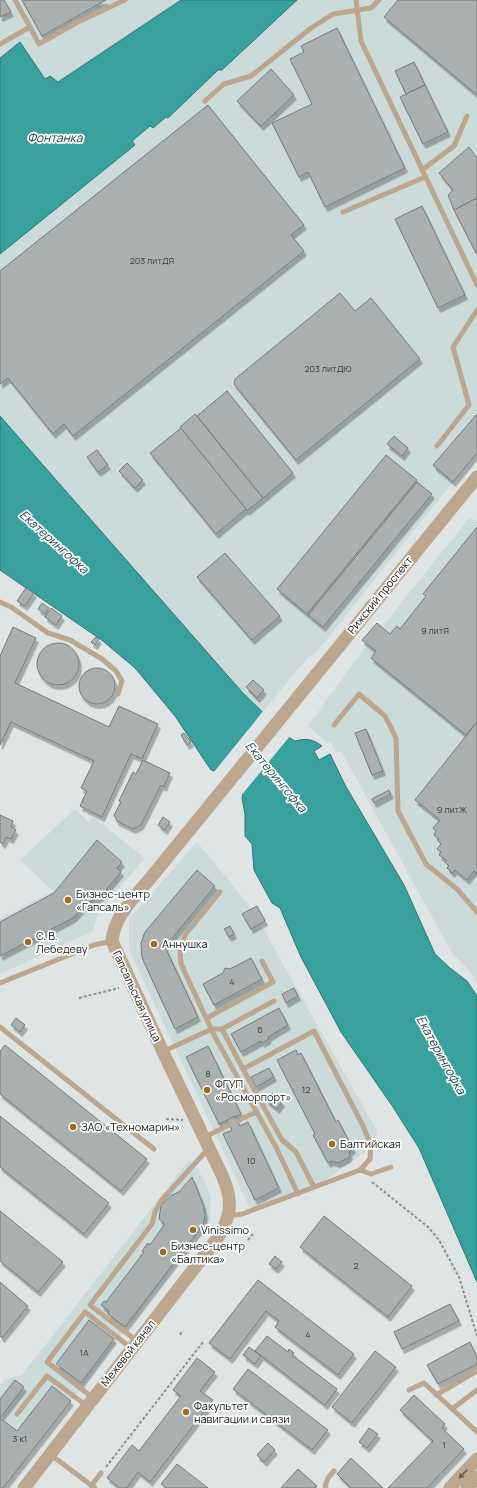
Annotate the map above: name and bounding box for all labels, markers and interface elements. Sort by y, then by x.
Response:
water label: Фонтанка [28,129,84,146]
house number: 203 литДЯ [130,254,175,267]
house number: 203 литДЮ [304,362,352,375]
water label: Екатерингофка [16,506,93,578]
street label: Рижский проспект [344,552,416,637]
house number: 9 литЯ [421,624,449,637]
water label: Екатерингофка [242,738,312,817]
house number: 9 литЖ [437,803,467,816]
place label: Бизнес-центр «Гапсаль» [76,886,150,914]
marker: Бизнес-центр «Гапсаль» [63,895,73,905]
place label: С. В. Лебедеву [36,928,88,956]
place label: Аннушка [162,936,208,951]
marker: С. В. Лебедеву [23,937,33,947]
marker: Аннушка [149,939,159,949]
street label: Гапсальская улица [110,948,165,1044]
house number: 4 [229,975,235,988]
water label: Екатерингофка [413,1012,471,1098]
house number: 6 [257,1023,263,1036]
house number: 8 [205,1067,211,1080]
place label: ФГУП «Росморпорт» [215,1076,292,1104]
house number: 12 [302,1083,310,1096]
marker: ФГУП «Росморпорт» [202,1085,212,1095]
place label: ЗАО «Техномарин» [81,1119,180,1134]
marker: ЗАО «Техномарин» [68,1122,78,1132]
place label: Балтийская [340,1136,401,1151]
marker: Балтийская [327,1139,337,1149]
house number: 10 [247,1154,256,1167]
place label: Vinissimo [201,1222,249,1237]
marker: Vinissimo [188,1225,198,1235]
place label: Бизнес-центр «Балтика» [171,1238,245,1266]
marker: Бизнес-центр «Балтика» [158,1247,168,1257]
house number: 2 [353,1259,359,1272]
street label: Межевой канал [97,1316,158,1389]
house number: 4 [305,1328,311,1341]
house number: 1А [79,1346,89,1359]
place label: Факультет навигации и связи [194,1398,290,1426]
marker: Факультет навигации и связи [181,1407,191,1417]
house number: 3 к1 [13,1432,27,1445]
house number: 1 [442,1438,446,1451]
one-way arrow [459,1469,468,1479]

